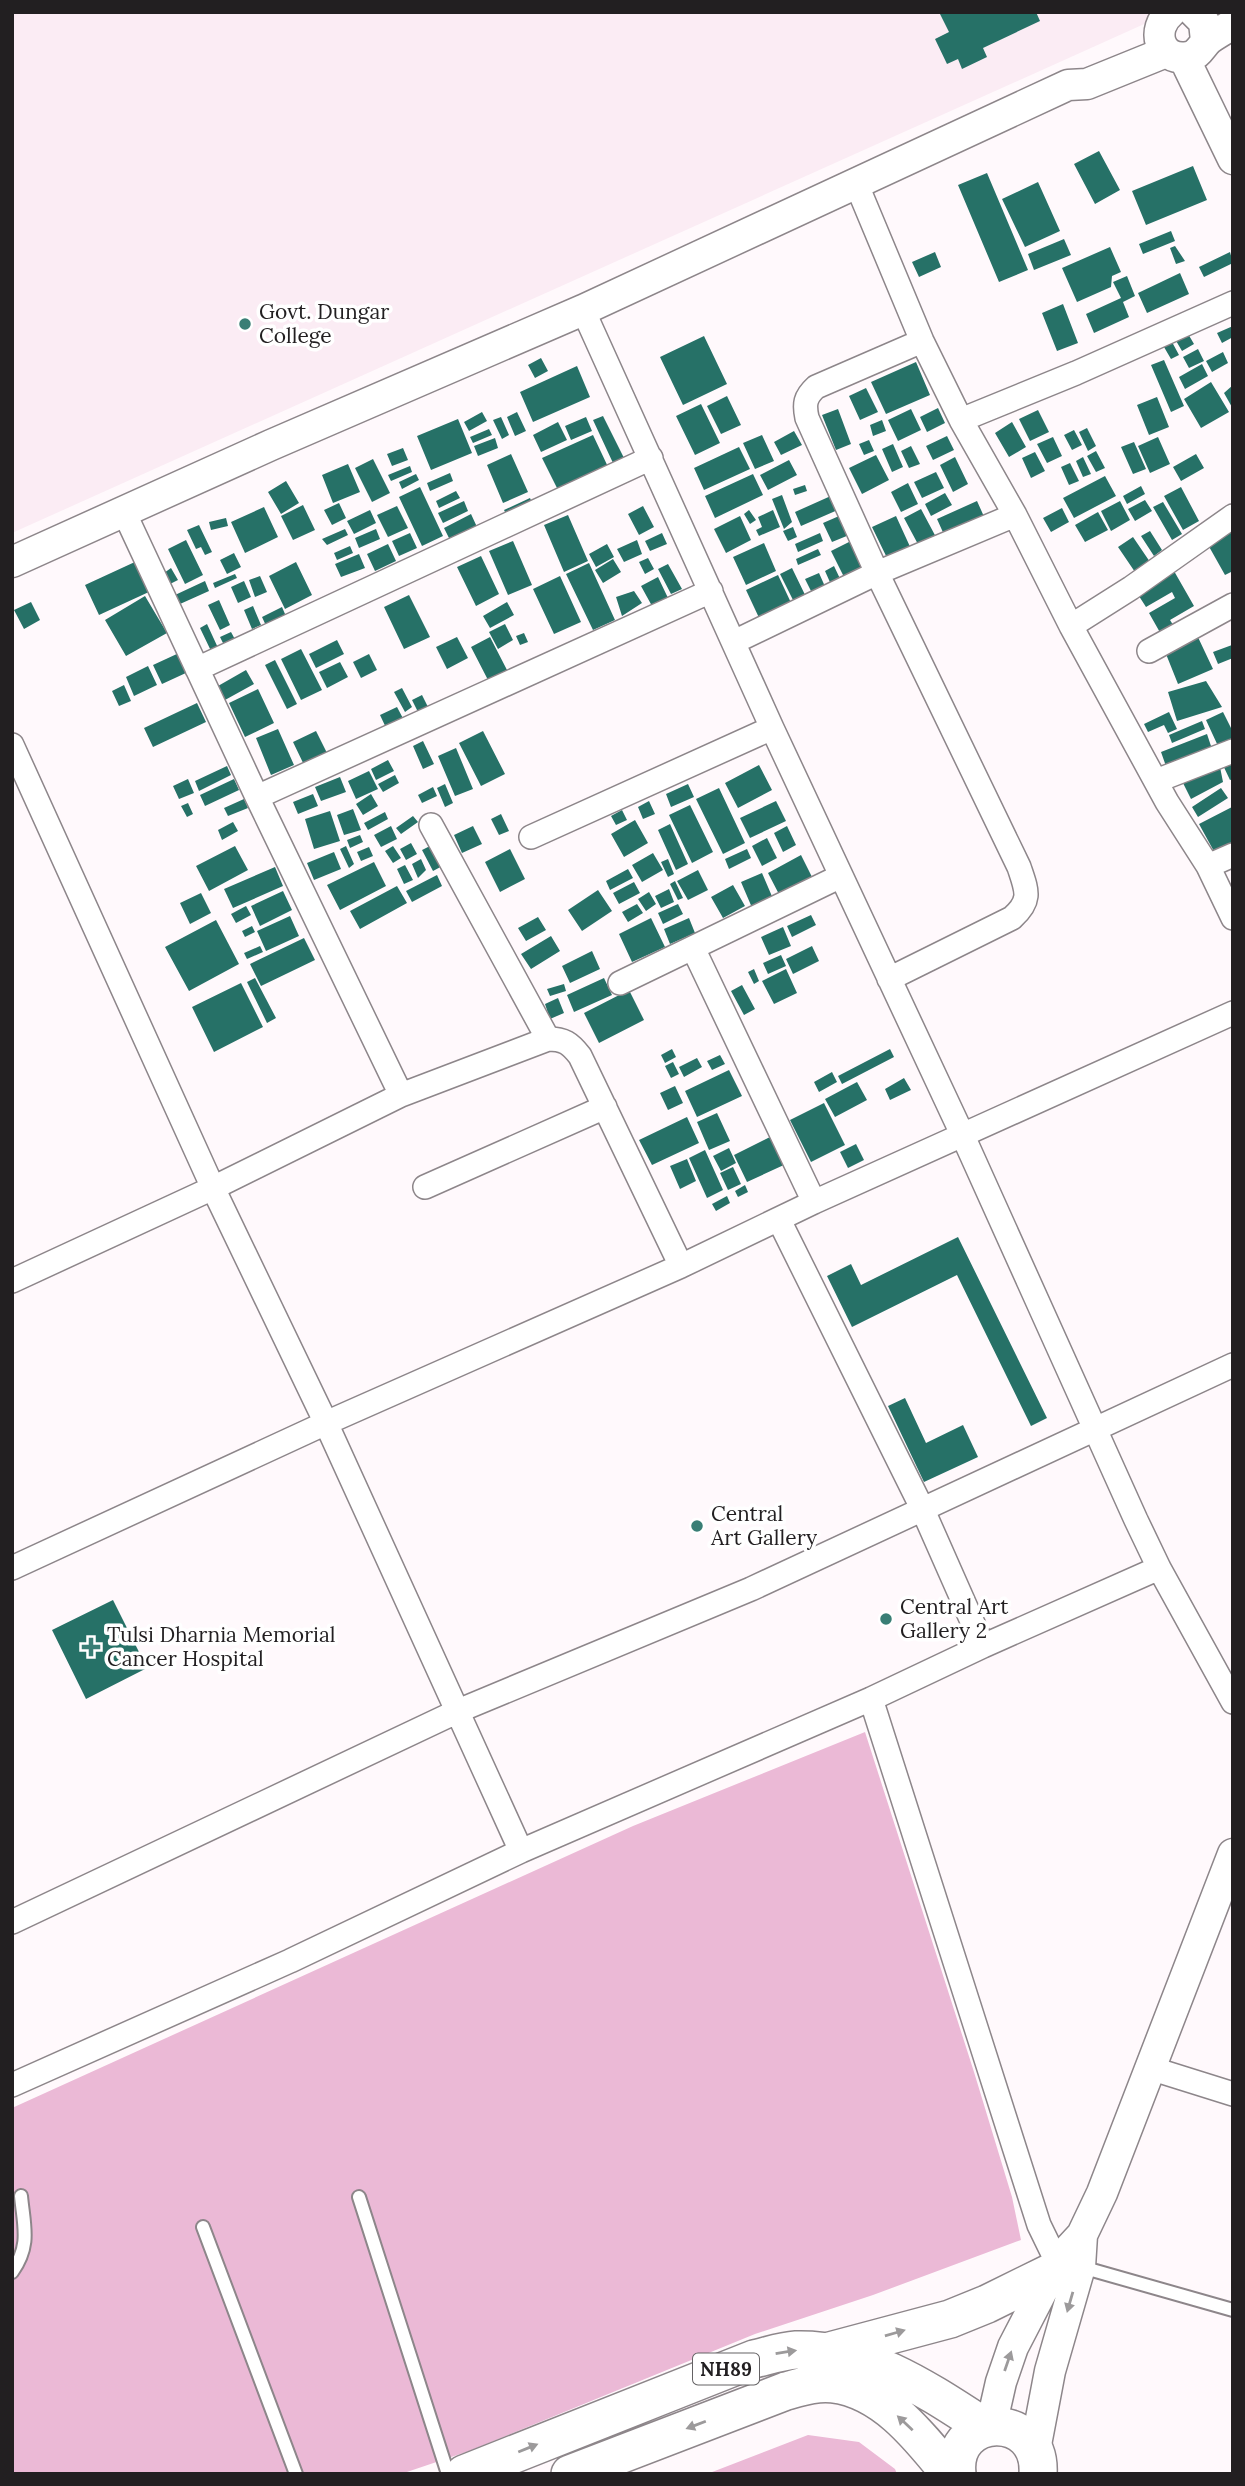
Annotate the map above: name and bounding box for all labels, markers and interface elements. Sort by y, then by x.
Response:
place label: Govt. Dungar College [259,298,389,349]
marker: Govt. Dungar College [237,316,253,332]
place label: Central Art Gallery [710,1500,817,1551]
marker: Central Art Gallery [689,1518,705,1534]
place label: Central Art Gallery 2 [900,1593,1009,1644]
marker: Central Art Gallery 2 [878,1611,894,1627]
place label: Tulsi Dharnia Memorial Cancer Hospital [107,1621,336,1672]
marker: Tulsi Dharnia Memorial Cancer Hospital [81,1637,101,1657]
one-way arrow [1064,2291,1075,2313]
one-way arrow [884,2327,906,2338]
one-way arrow [775,2346,797,2357]
one-way arrow [1003,2350,1014,2371]
road number: NH89 [693,2354,759,2384]
one-way arrow [896,2415,914,2431]
one-way arrow [685,2420,706,2431]
one-way arrow [517,2443,538,2454]

